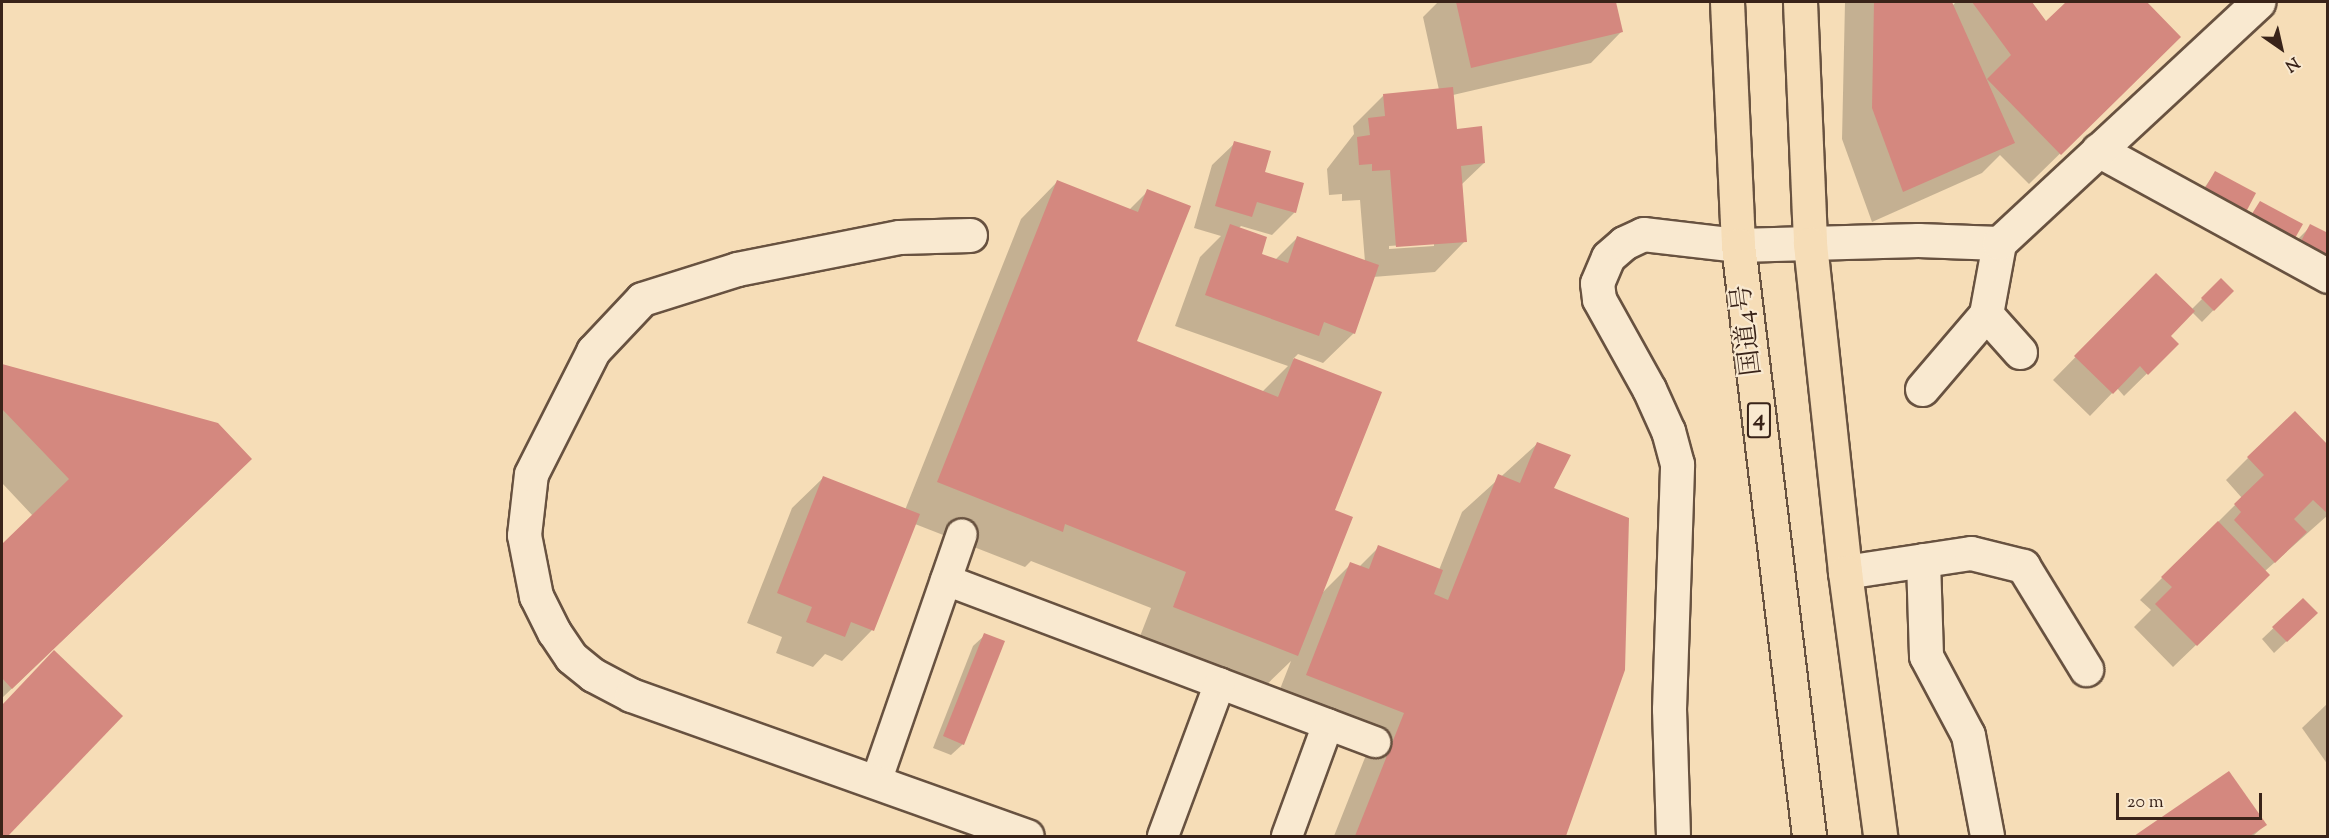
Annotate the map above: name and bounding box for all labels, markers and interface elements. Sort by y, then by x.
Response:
north arrow [2251,18,2311,78]
text: N [2280,50,2303,76]
street label: 国道4号 [1727,283,1769,377]
road number: 4 [1746,399,1772,441]
scale bar [2119,781,2264,819]
text: 20 m [2127,790,2164,816]

